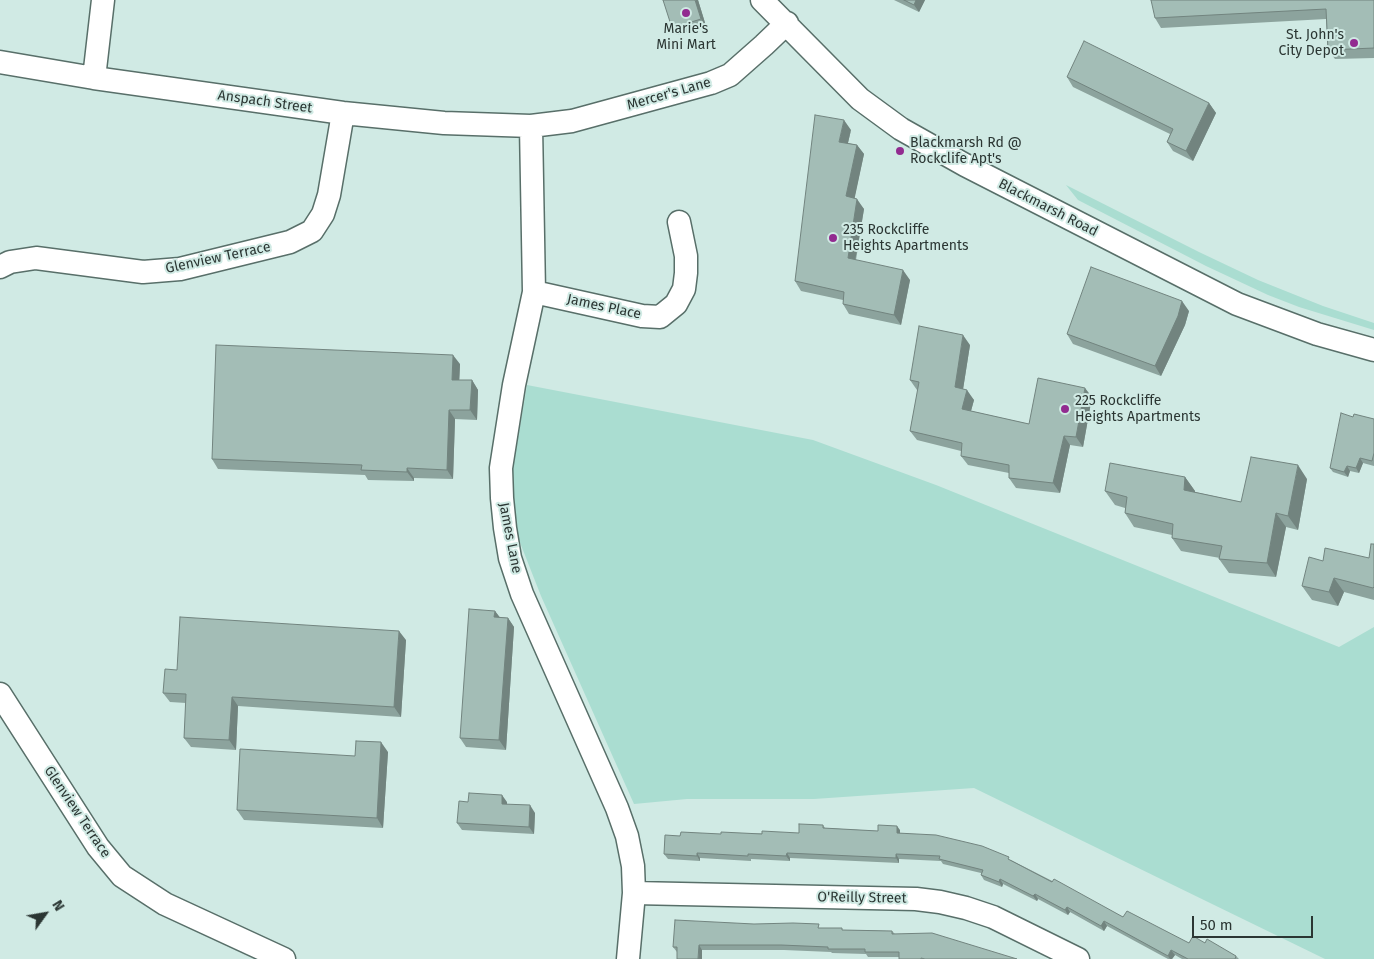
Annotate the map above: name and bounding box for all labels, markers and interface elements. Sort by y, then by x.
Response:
marker: Marie's Mini Mart [680,7,692,19]
place label: Marie's Mini Mart [656,21,716,54]
place label: St. John's City Depot [1278,27,1344,59]
marker: St. John's City Depot [1348,37,1360,49]
street label: Mercer's Lane [625,74,713,114]
street label: Anspach Street [217,87,313,117]
place label: Blackmarsh Rd @ Rockclife Apt's [910,135,1022,168]
marker: Blackmarsh Rd @ Rockclife Apt's [894,145,906,157]
street label: Blackmarsh Road [995,176,1101,240]
place label: 235 Rockcliffe Heights Apartments [843,222,969,254]
marker: 235 Rockcliffe Heights Apartments [827,232,839,244]
street label: Glenview Terrace [164,239,272,277]
street label: James Place [565,291,643,323]
place label: 225 Rockcliffe Heights Apartments [1075,393,1201,426]
marker: 225 Rockcliffe Heights Apartments [1059,403,1071,415]
street label: James Lane [495,501,525,575]
street label: Glenview Terrace [40,763,114,861]
north arrow [20,889,70,939]
street label: O'Reilly Street [817,889,907,907]
text: N [48,897,68,914]
scale bar [1194,906,1315,938]
text: 50 m [1200,916,1233,934]

